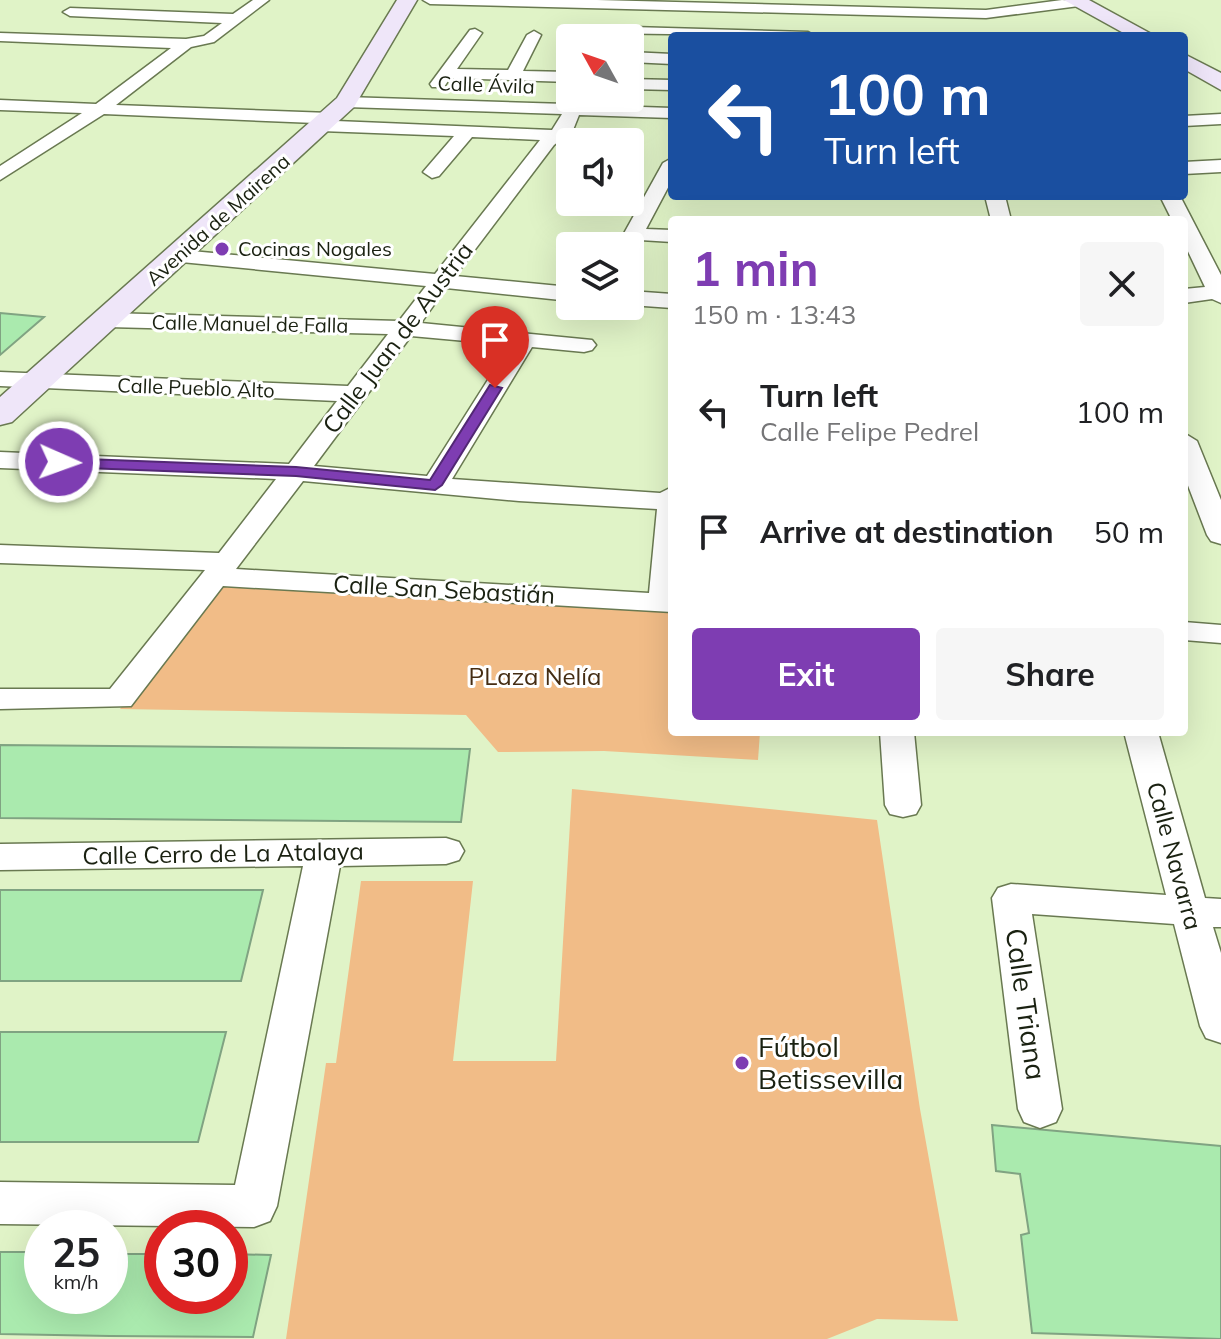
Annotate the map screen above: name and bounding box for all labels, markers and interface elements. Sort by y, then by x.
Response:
north arrow [556,24,644,112]
map controls [556,24,644,320]
text: 100 m [824,59,991,129]
icon: left [692,64,796,168]
street label: Calle Ávila [437,70,535,99]
button: sound [556,128,644,216]
text: Turn left [824,128,960,173]
street label: Avenida de Mairena [141,148,295,291]
button: layers [556,232,644,320]
place label: Cocinas Nogales [238,236,392,261]
street label: Calle Juan de Austria [315,236,479,439]
text: 1 min [692,238,819,298]
marker: Cocinas Nogales [213,240,231,258]
button: close [1080,242,1164,326]
text: 150 m · 13:43 [692,298,856,331]
pin [461,306,529,388]
street label: Calle Manuel de Falla [151,309,349,338]
icon: arrive [473,318,517,362]
street label: Calle Pueblo Alto [117,372,275,403]
text: Turn left [760,377,878,415]
icon: left [692,390,736,434]
text: 100 m [1076,393,1164,431]
text: Calle Felipe Pedrel [760,415,979,448]
position arrow [17,420,101,504]
icon: arrive [692,510,736,554]
text: Arrive at destination [760,513,1054,551]
text: 50 m [1094,513,1164,551]
street label: Calle San Sebastián [332,568,556,610]
button: Exit [692,628,920,720]
button: Share [936,628,1164,720]
park label: PLaza Nelía [469,661,601,691]
street label: Calle Navarra [1141,778,1209,933]
street label: Calle Cerro de La Atalaya [82,836,364,870]
street label: Calle Triana [999,926,1054,1082]
place label: Fútbol Betissevilla [758,1029,903,1096]
marker: Fútbol Betissevilla [733,1054,751,1072]
speed limit sign: 30 [144,1210,248,1314]
text: 25 [52,1227,100,1277]
text: km/h [53,1269,99,1294]

